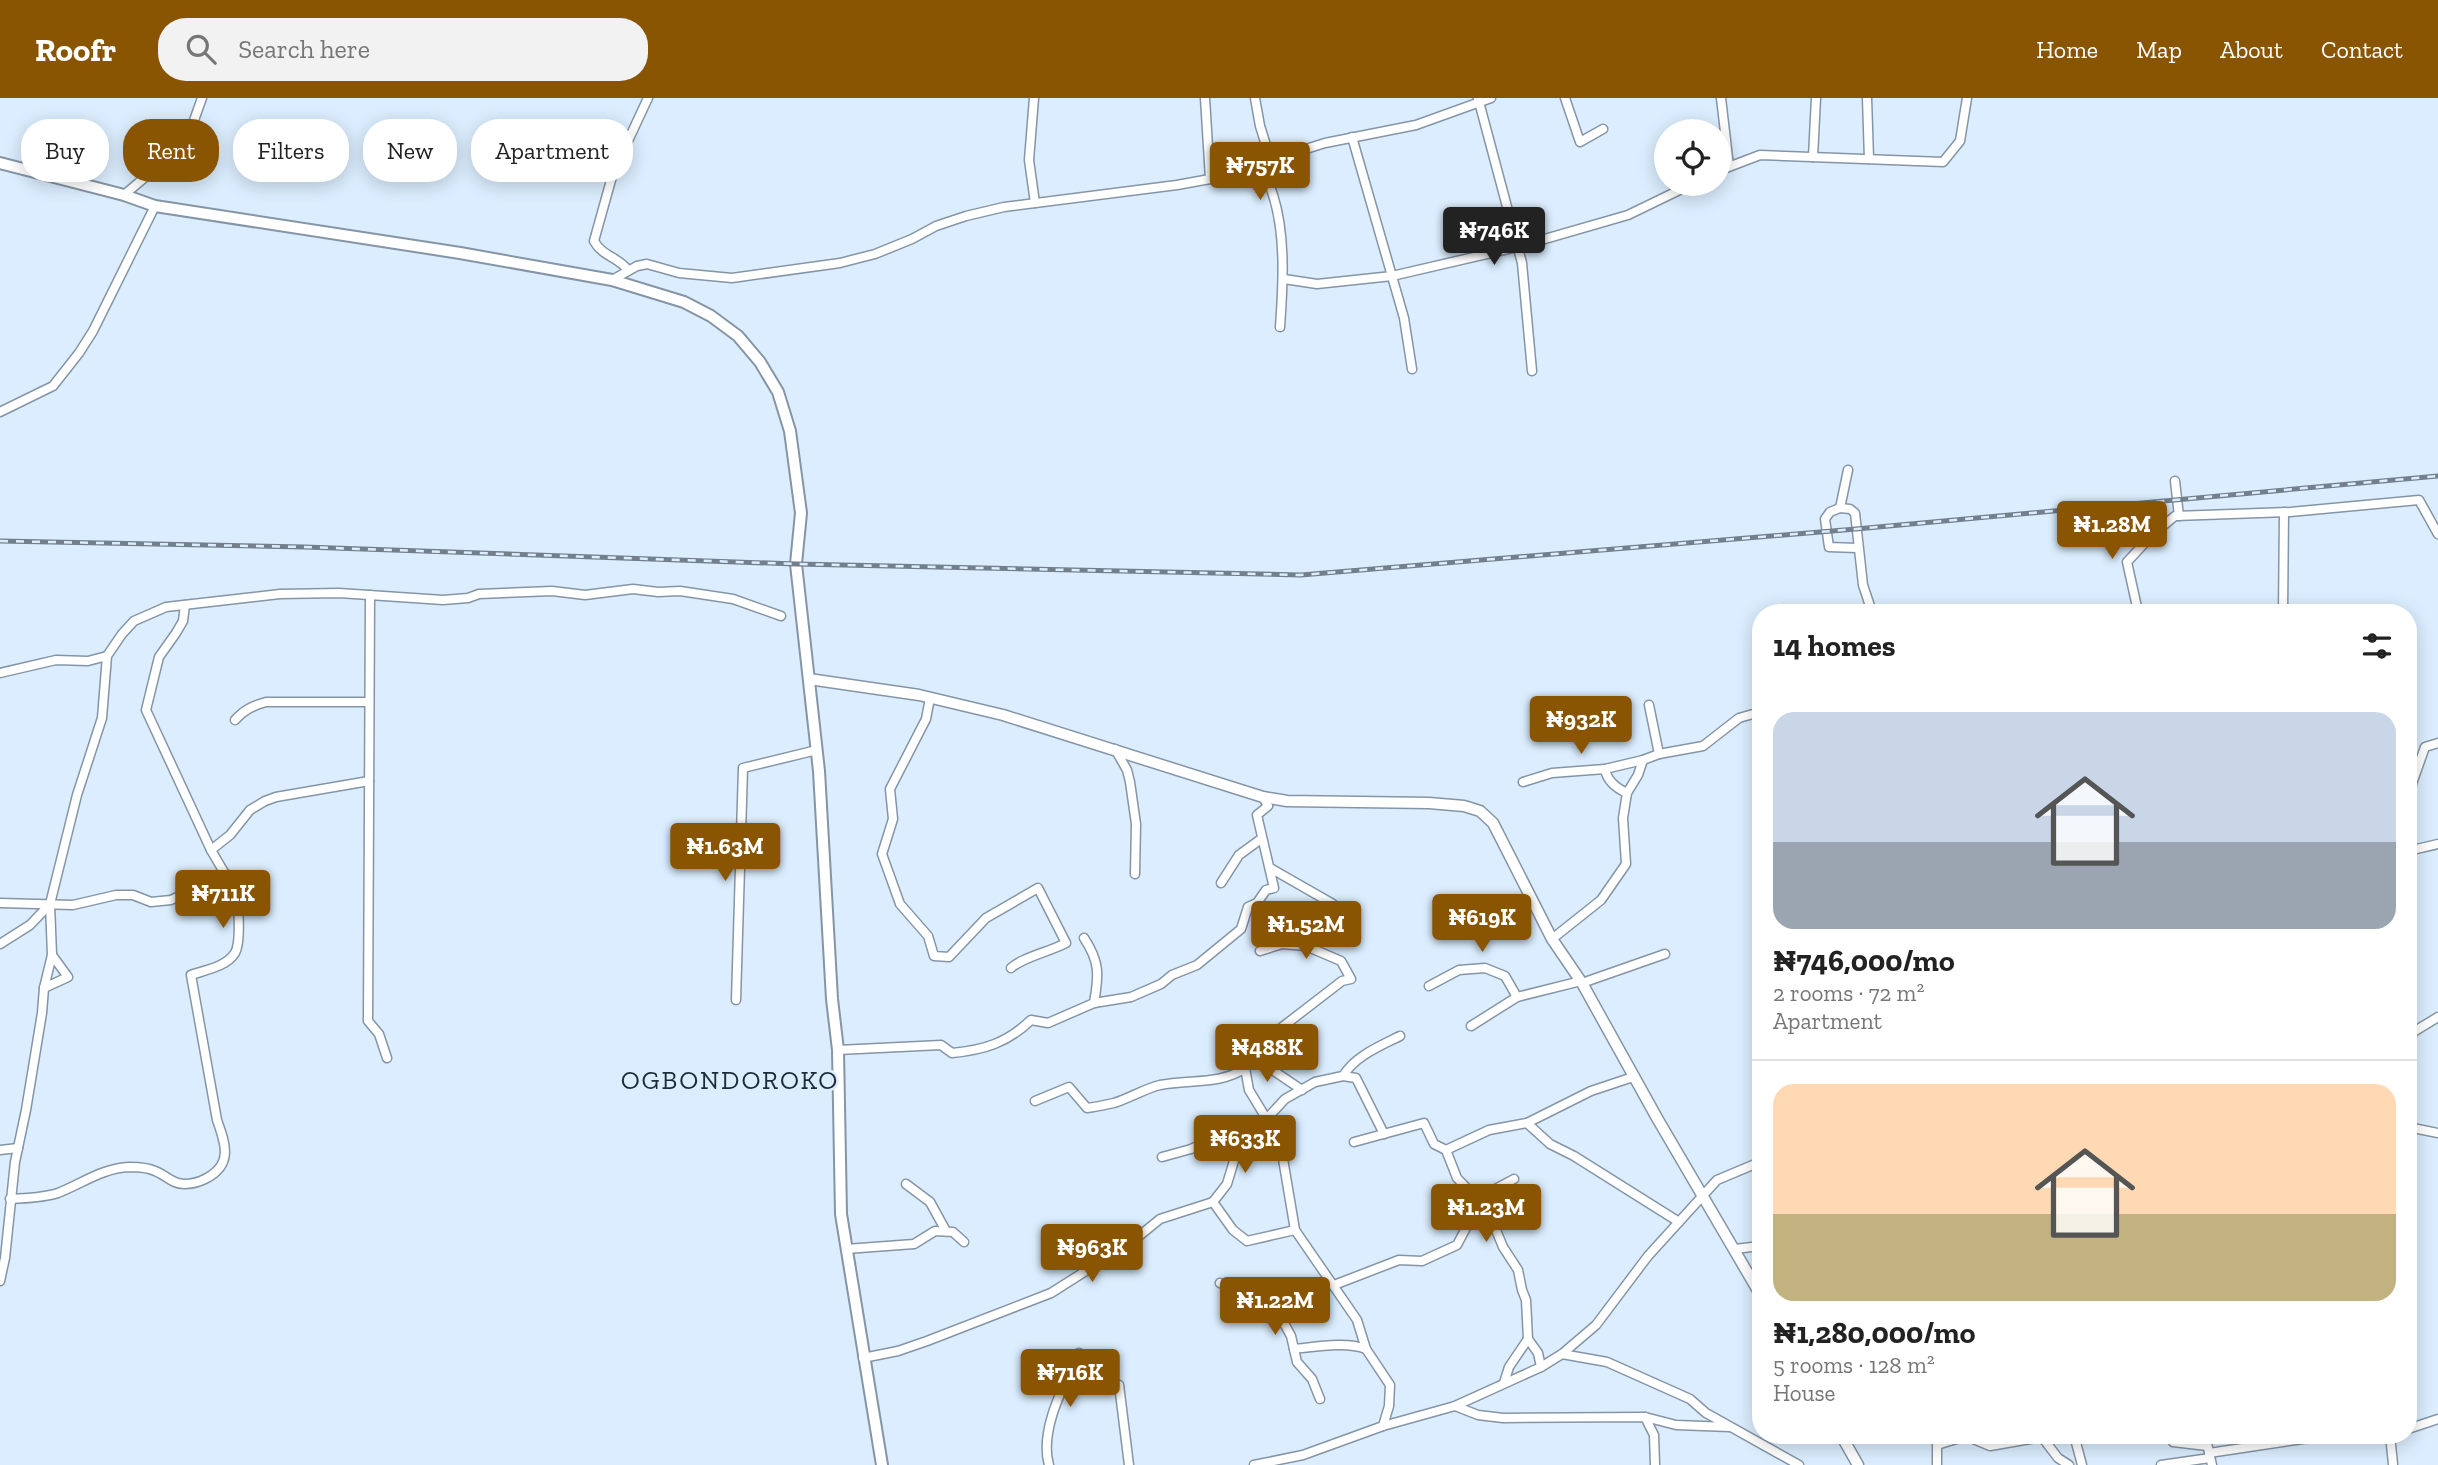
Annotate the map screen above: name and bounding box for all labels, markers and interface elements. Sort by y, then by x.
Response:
search box [158,18,648,81]
text: Roofr [35,30,116,69]
icon: search [182,30,220,68]
text: Search here [238,33,370,65]
text: Home [2036,35,2098,64]
text: Map [2136,35,2182,64]
text: About [2220,35,2283,64]
text: Contact [2321,35,2403,64]
chip: Buy [21,119,109,182]
chip: Rent [123,119,219,182]
chip: Filters [233,119,349,182]
chip: New [363,119,457,182]
chip: Apartment [471,119,633,182]
map controls [1654,119,1731,196]
button: locate [1654,119,1731,196]
pin: ₦757K [1211,142,1309,202]
text: ₦757K [1226,151,1294,179]
pin: ₦746K [1445,208,1543,267]
text: ₦746K [1459,216,1529,244]
pin: ₦1.28M [2055,502,2169,561]
text: ₦1.28M [2073,510,2151,538]
icon: filters [2358,627,2396,665]
text: 14 homes [1773,628,1896,664]
pin: ₦932K [1532,696,1630,756]
text: ₦932K [1546,705,1616,733]
icon: home [2022,758,2148,884]
pin: ₦1.63M [668,824,782,883]
text: ₦1.63M [686,832,764,860]
pin: ₦711K [174,870,272,930]
text: ₦711K [191,879,255,907]
pin: ₦619K [1433,894,1531,954]
pin: ₦1.52M [1249,902,1363,961]
text: ₦619K [1448,903,1516,931]
text: ₦1.52M [1267,910,1345,938]
text: ₦746,000/mo [1773,943,1955,979]
text: 2 rooms · 72 m² [1773,979,1924,1007]
text: Apartment [1773,1007,1882,1035]
pin: ₦488K [1218,1024,1316,1084]
text: ₦488K [1231,1033,1303,1061]
district label: OGBONDOROKO [621,1064,839,1096]
pin: ₦633K [1196,1116,1294,1175]
text: ₦633K [1210,1124,1280,1152]
icon: home [2022,1130,2148,1256]
pin: ₦1.23M [1429,1184,1543,1244]
text: ₦1.23M [1447,1193,1525,1221]
pin: ₦963K [1043,1224,1141,1284]
text: ₦963K [1057,1233,1127,1261]
pin: ₦1.22M [1218,1278,1332,1337]
text: ₦1.22M [1236,1286,1314,1314]
text: ₦1,280,000/mo [1773,1315,1975,1351]
pin: ₦716K [1021,1350,1119,1409]
text: 5 rooms · 128 m² [1773,1351,1935,1379]
text: ₦716K [1037,1358,1103,1386]
text: House [1773,1379,1835,1407]

